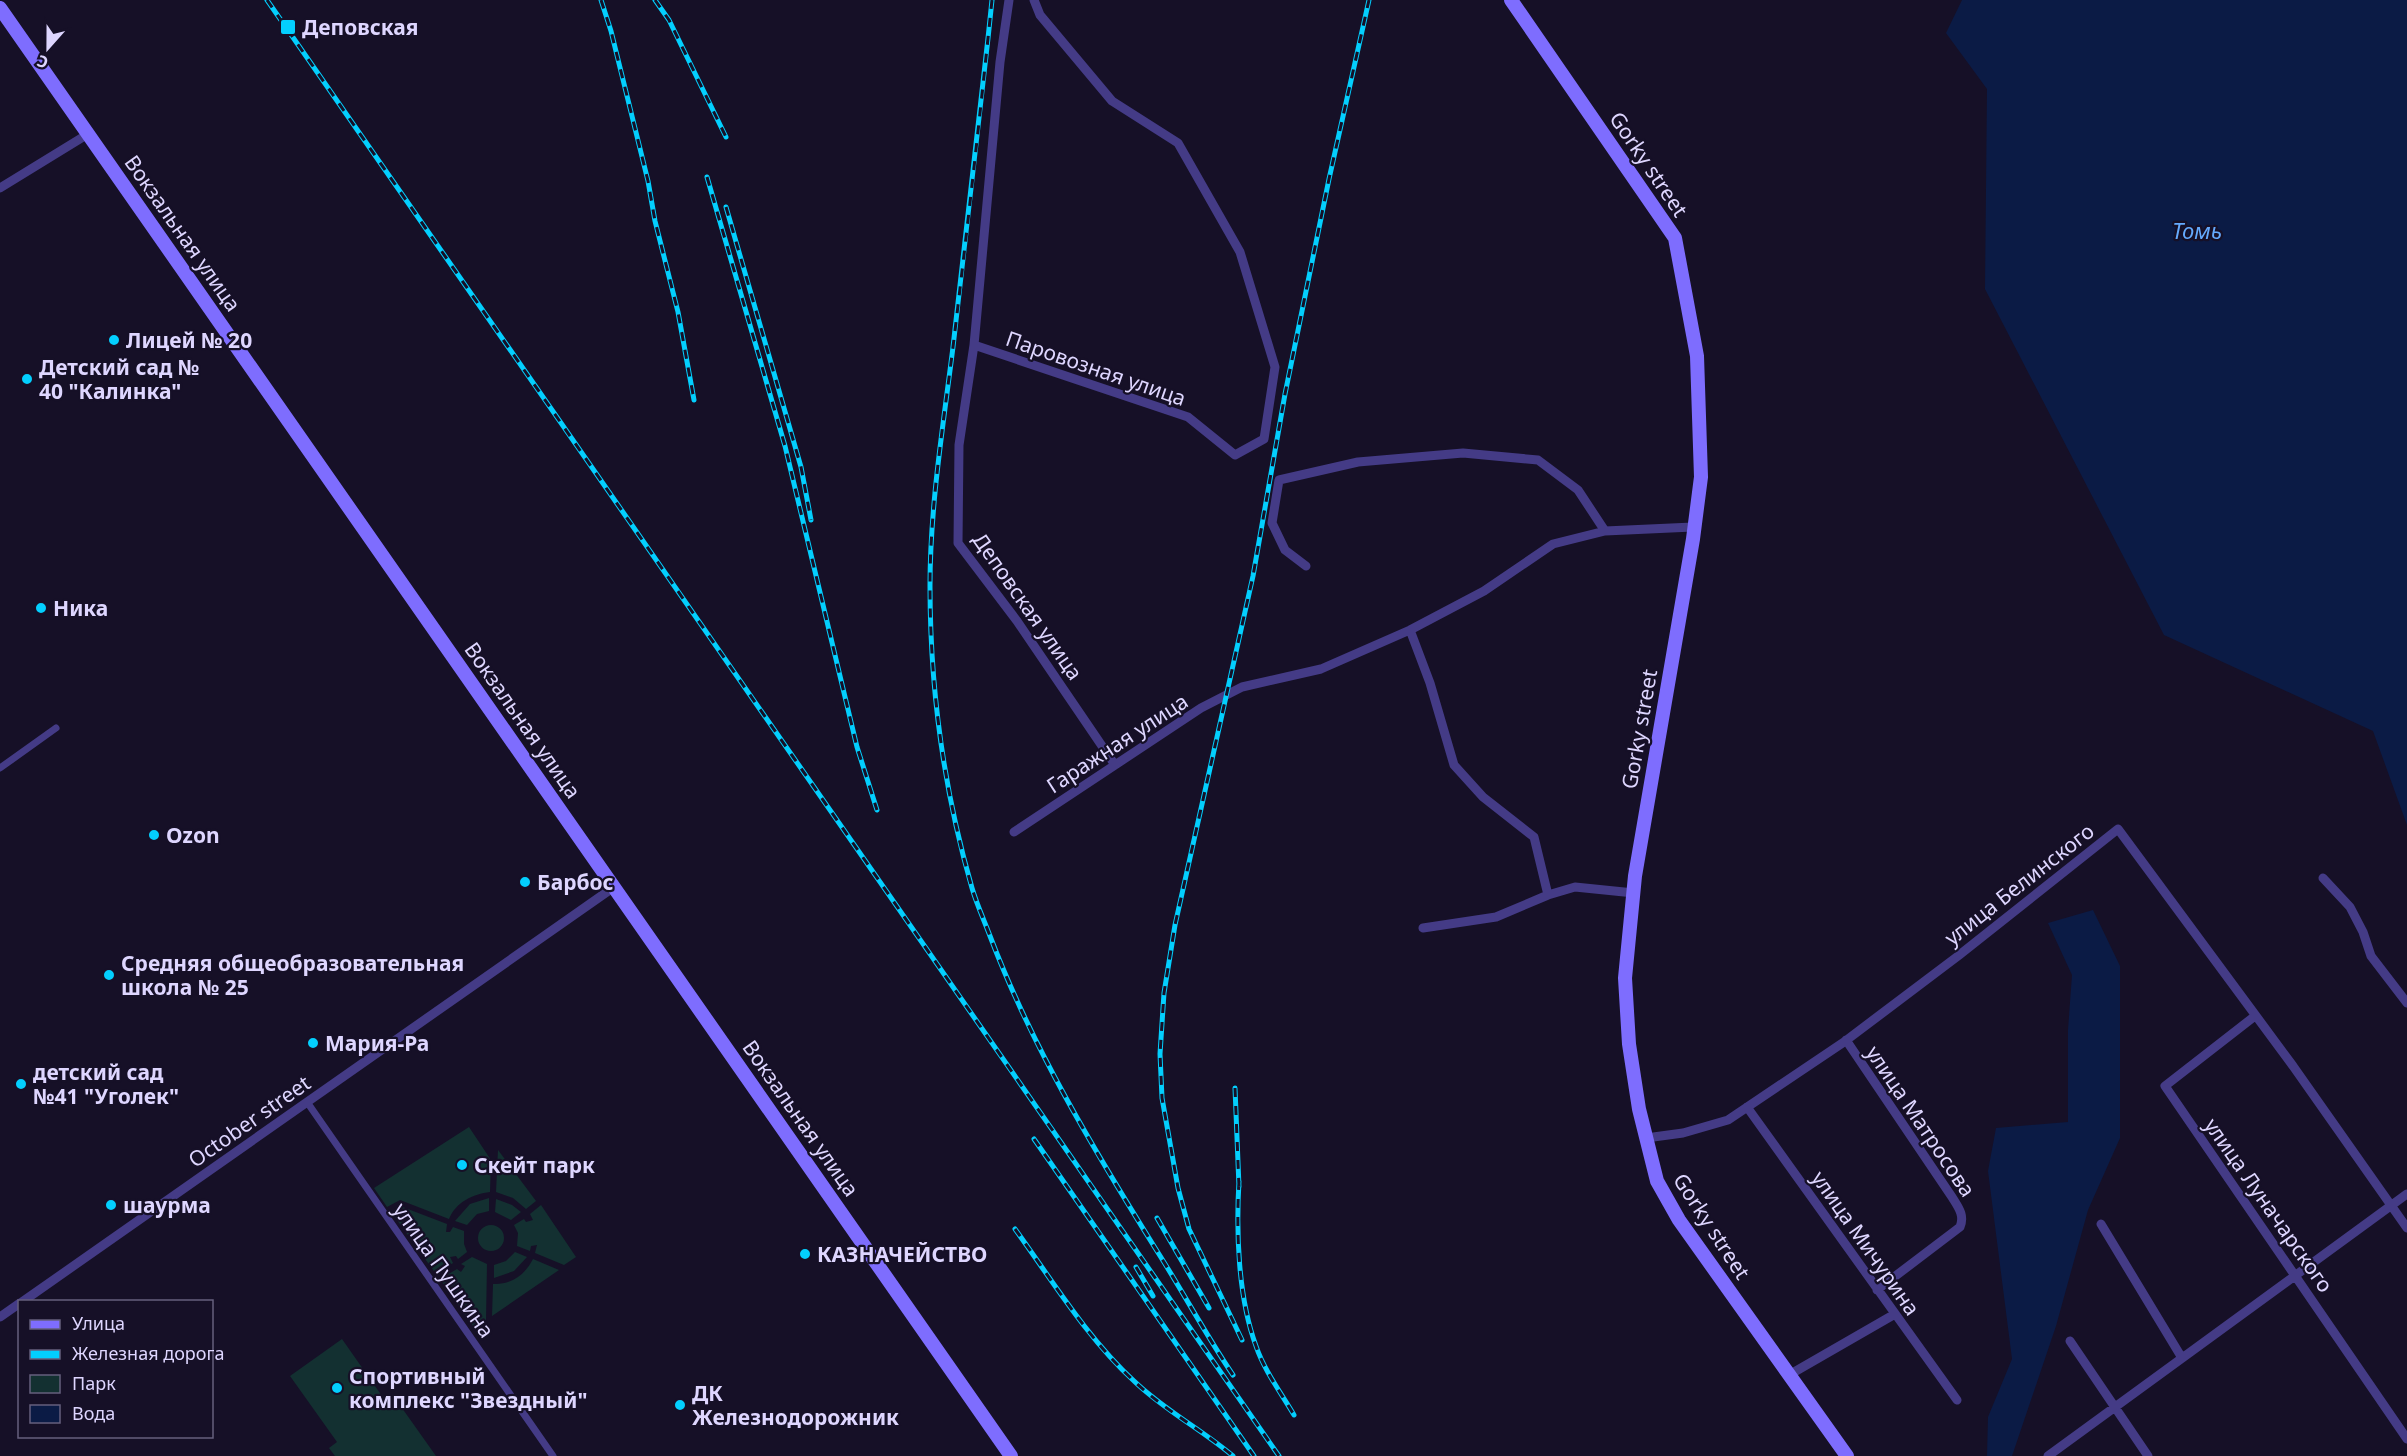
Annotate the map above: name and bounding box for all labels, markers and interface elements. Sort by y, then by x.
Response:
place label: Деповская [302,13,419,41]
north arrow [18,18,78,78]
marker: Деповская [279,18,297,36]
text: С [34,50,51,74]
street label: Gorky street [1604,106,1695,222]
street label: Вокзальная улица [119,149,247,317]
water label: Томь [2172,215,2222,245]
street label: Паровозная улица [1002,324,1190,412]
place label: Лицей № 20 [126,326,252,354]
marker: Лицей № 20 [107,333,121,347]
place label: Детский сад № 40 "Калинка" [39,353,199,405]
marker: Детский сад № 40 "Калинка" [20,372,34,386]
street label: Деповская улица [967,527,1089,685]
place label: Ника [53,594,108,622]
marker: Ника [34,601,48,615]
street label: Вокзальная улица [459,636,587,804]
street label: Gorky street [1615,666,1663,791]
street label: Гаражная улица [1041,687,1193,799]
street label: улица Белинского [1938,817,2100,951]
place label: Ozon [166,821,220,849]
marker: Ozon [147,828,161,842]
place label: Барбос [537,868,614,896]
marker: Барбос [518,875,532,889]
place label: Средняя общеобразовательная школа № 25 [121,949,464,1001]
marker: Средняя общеобразовательная школа № 25 [102,968,116,982]
place label: Мария-Ра [325,1029,429,1057]
street label: Вокзальная улица [737,1034,865,1202]
marker: Мария-Ра [306,1036,320,1050]
street label: улица Матросова [1860,1040,1982,1202]
place label: детский сад №41 "Уголек" [33,1058,179,1110]
street label: October street [182,1068,316,1173]
marker: детский сад №41 "Уголек" [14,1077,28,1091]
street label: улица Луначарского [2198,1112,2340,1298]
place label: Скейт парк [474,1151,595,1179]
marker: Скейт парк [455,1158,469,1172]
street label: улица Мичурина [1806,1165,1926,1321]
street label: Gorky street [1667,1168,1757,1285]
place label: шаурма [123,1191,211,1219]
street label: улица Пушкина [387,1197,501,1343]
marker: шаурма [104,1198,118,1212]
place label: КАЗНАЧЕЙСТВО [817,1240,987,1268]
marker: КАЗНАЧЕЙСТВО [798,1247,812,1261]
legend [18,1300,213,1438]
text: Улица [72,1311,125,1335]
text: Железная дорога [72,1341,224,1365]
place label: Спортивный комплекс "Звездный" [349,1362,588,1414]
text: Парк [72,1371,116,1395]
place label: ДК Железнодорожник [692,1379,899,1431]
marker: Спортивный комплекс "Звездный" [330,1381,344,1395]
marker: ДК Железнодорожник [673,1398,687,1412]
text: Вода [72,1401,115,1425]

